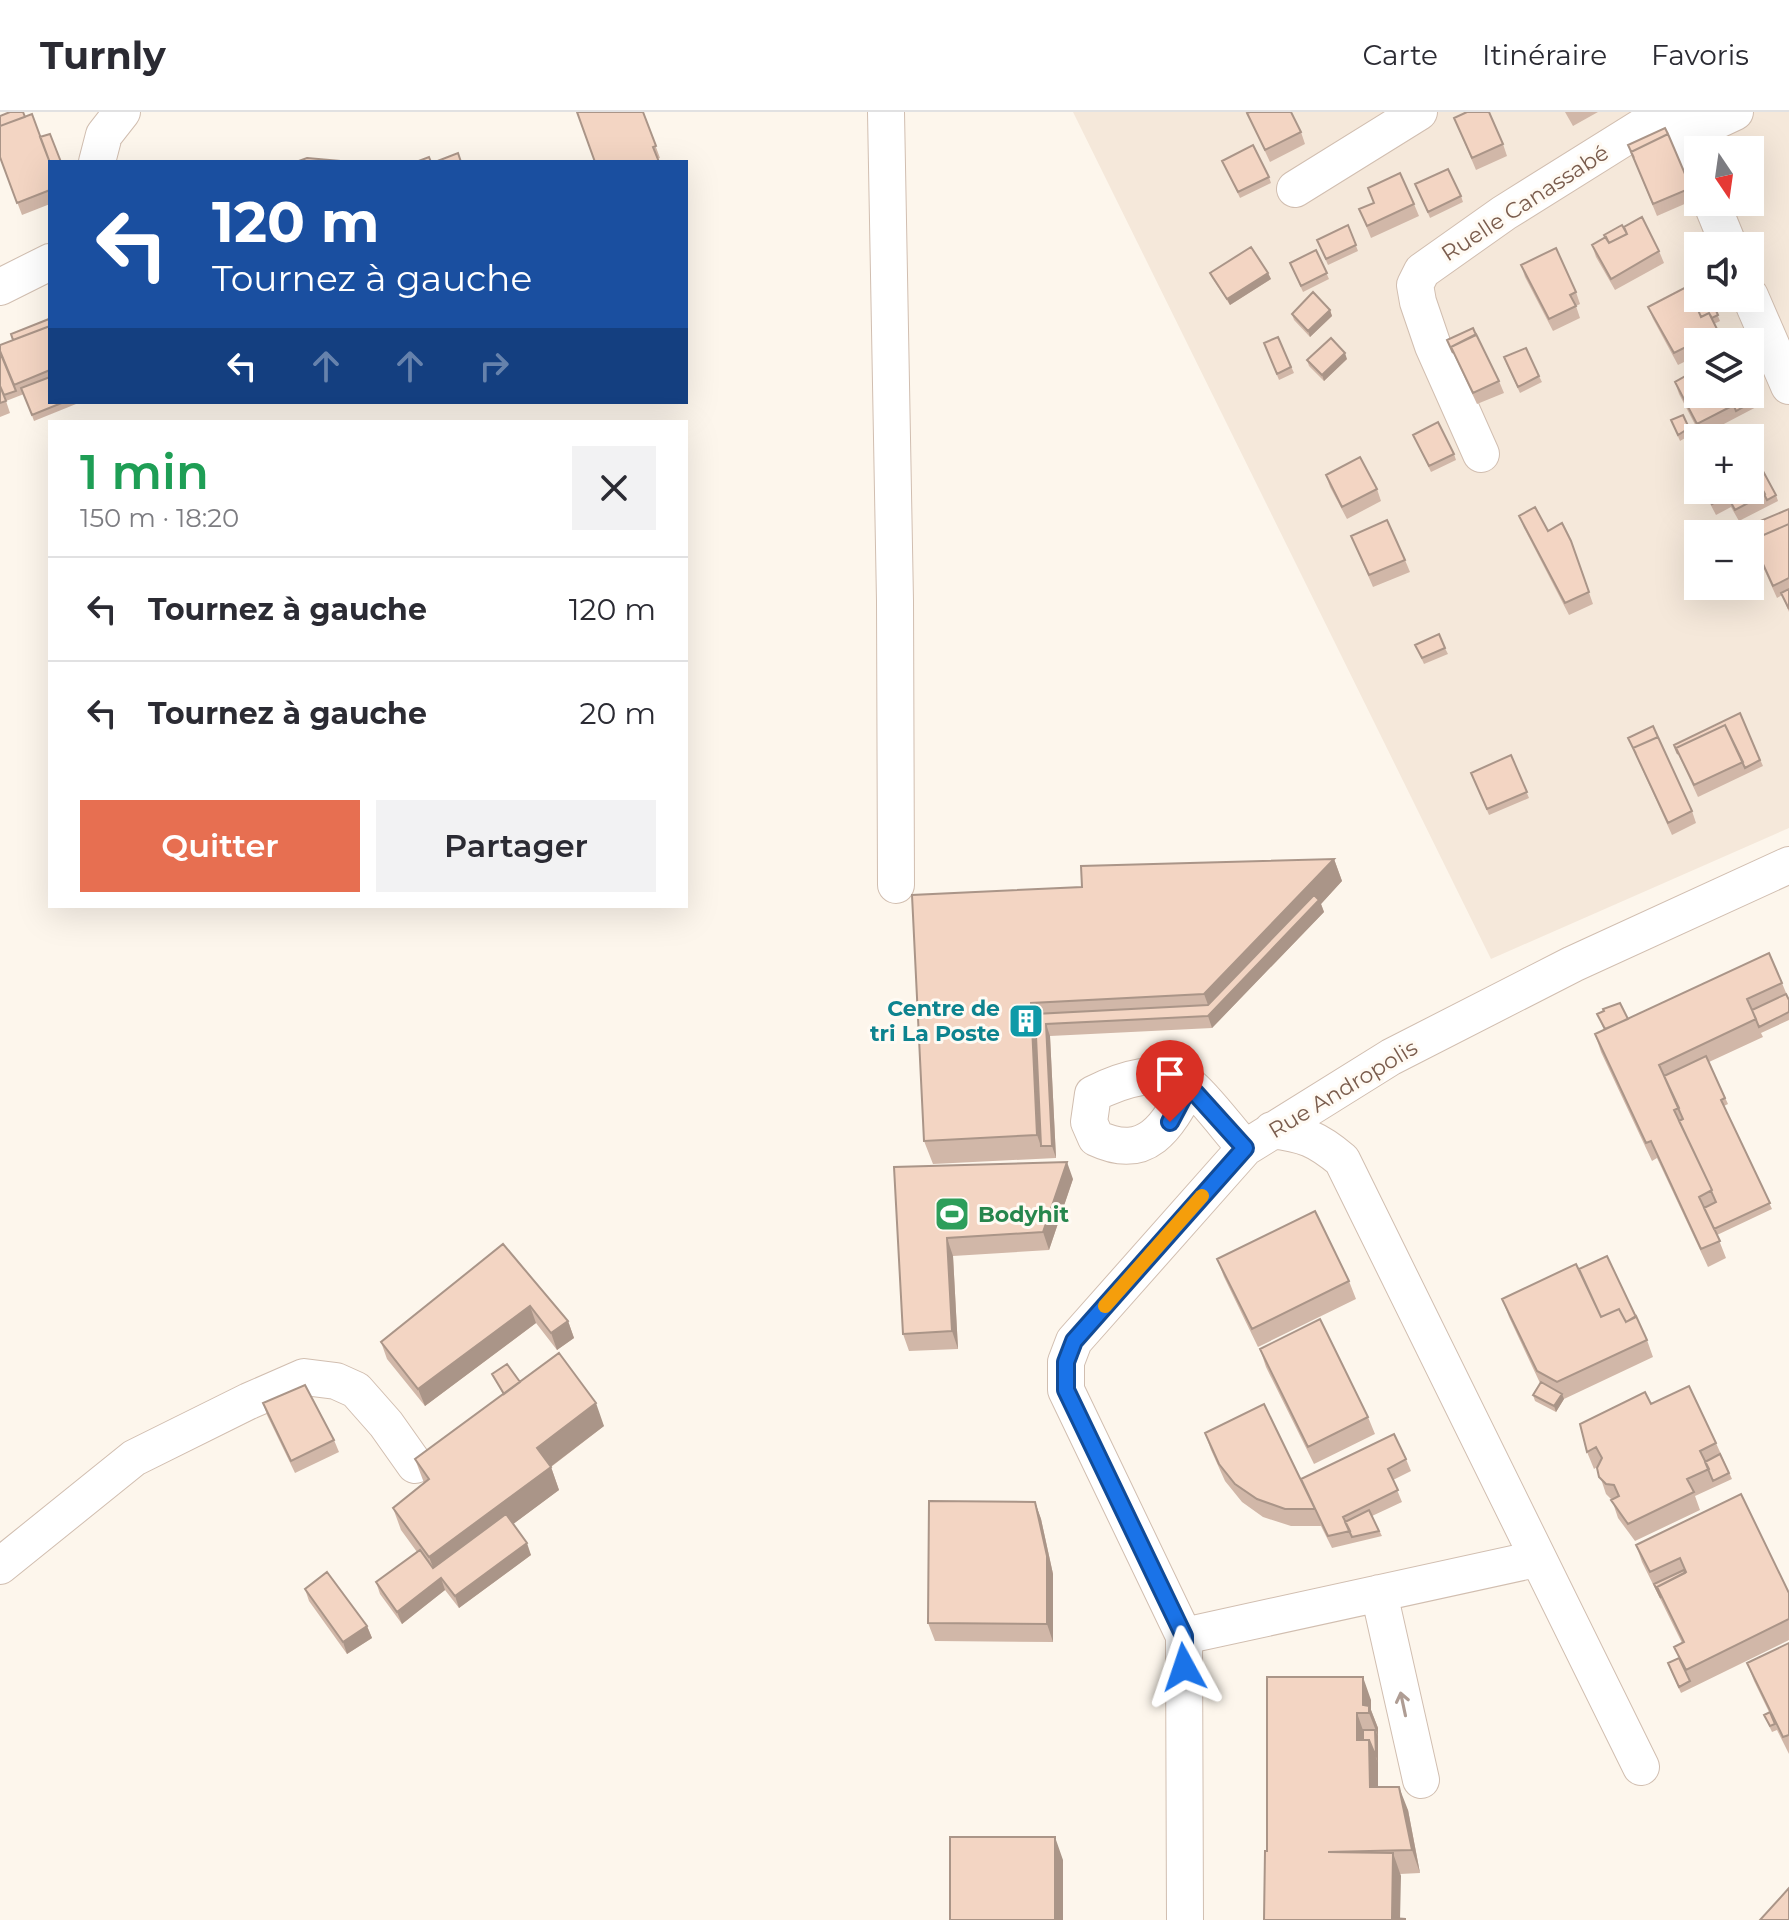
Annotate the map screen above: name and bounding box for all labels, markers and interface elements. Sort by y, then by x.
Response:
text: Turnly [40,32,166,79]
text: Carte [1362,38,1438,72]
text: Itinéraire [1482,38,1607,72]
text: Favoris [1651,38,1749,72]
north arrow [1684,136,1764,216]
map controls [1684,136,1764,600]
street label: Ruelle Canassabé [1436,139,1614,267]
text: 120 m [212,188,380,256]
icon: left [80,192,184,296]
button: sound [1684,232,1764,312]
text: Tournez à gauche [212,256,532,300]
button: layers [1684,328,1764,408]
icon: left [220,344,264,388]
icon: ahead [304,344,348,388]
icon: ahead [388,344,432,388]
icon: right [472,344,516,388]
button: + [1684,424,1764,504]
text: 1 min [80,443,209,501]
button: close [572,446,656,530]
text: 150 m · 18:20 [80,502,239,534]
button: − [1684,520,1764,600]
icon: left [80,587,124,631]
text: Tournez à gauche [148,591,427,628]
text: 120 m [569,591,656,628]
icon: left [80,691,124,735]
text: Tournez à gauche [148,695,427,732]
text: 20 m [579,695,656,732]
button: Quitter [80,800,360,892]
button: Partager [376,800,656,892]
place label: Centre de tri La Poste [870,995,1000,1047]
building icon: Centre de tri La Poste [1007,1002,1045,1040]
street label: Rue Andropolis [1264,1034,1423,1144]
pin [1136,1040,1204,1122]
icon: arrive [1148,1052,1192,1096]
sports icon: Bodyhit [933,1195,971,1233]
place label: Bodyhit [978,1201,1069,1228]
position arrow [1142,1625,1226,1709]
one-way arrow [1395,1692,1410,1717]

